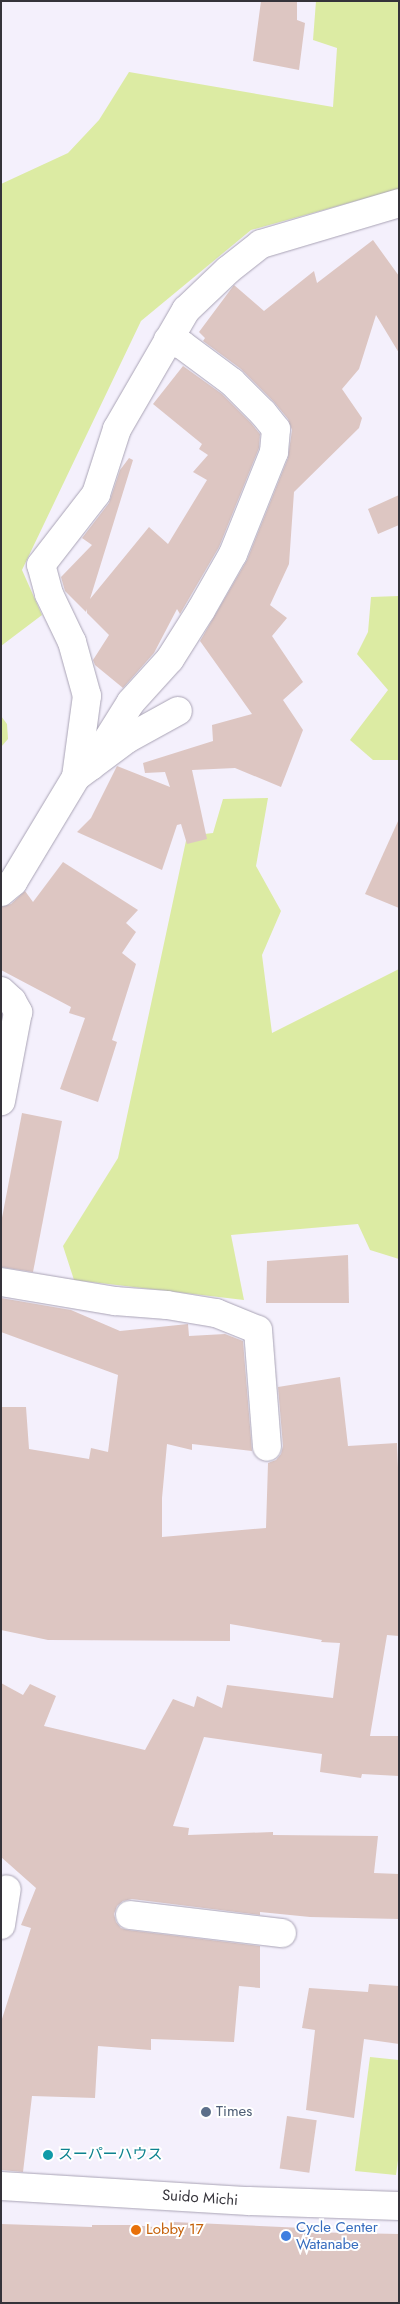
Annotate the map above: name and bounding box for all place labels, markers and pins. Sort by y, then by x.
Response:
place label: Times [216,2103,252,2121]
marker: Times [200,2106,212,2118]
place label: スーパーハウス [58,2146,163,2164]
marker: スーパーハウス [42,2149,54,2161]
place label: Cycle Center Watanabe [296,2218,378,2253]
place label: Lobby 17 [146,2221,204,2239]
marker: Lobby 17 [130,2224,142,2236]
marker: Cycle Center Watanabe [280,2230,292,2242]

